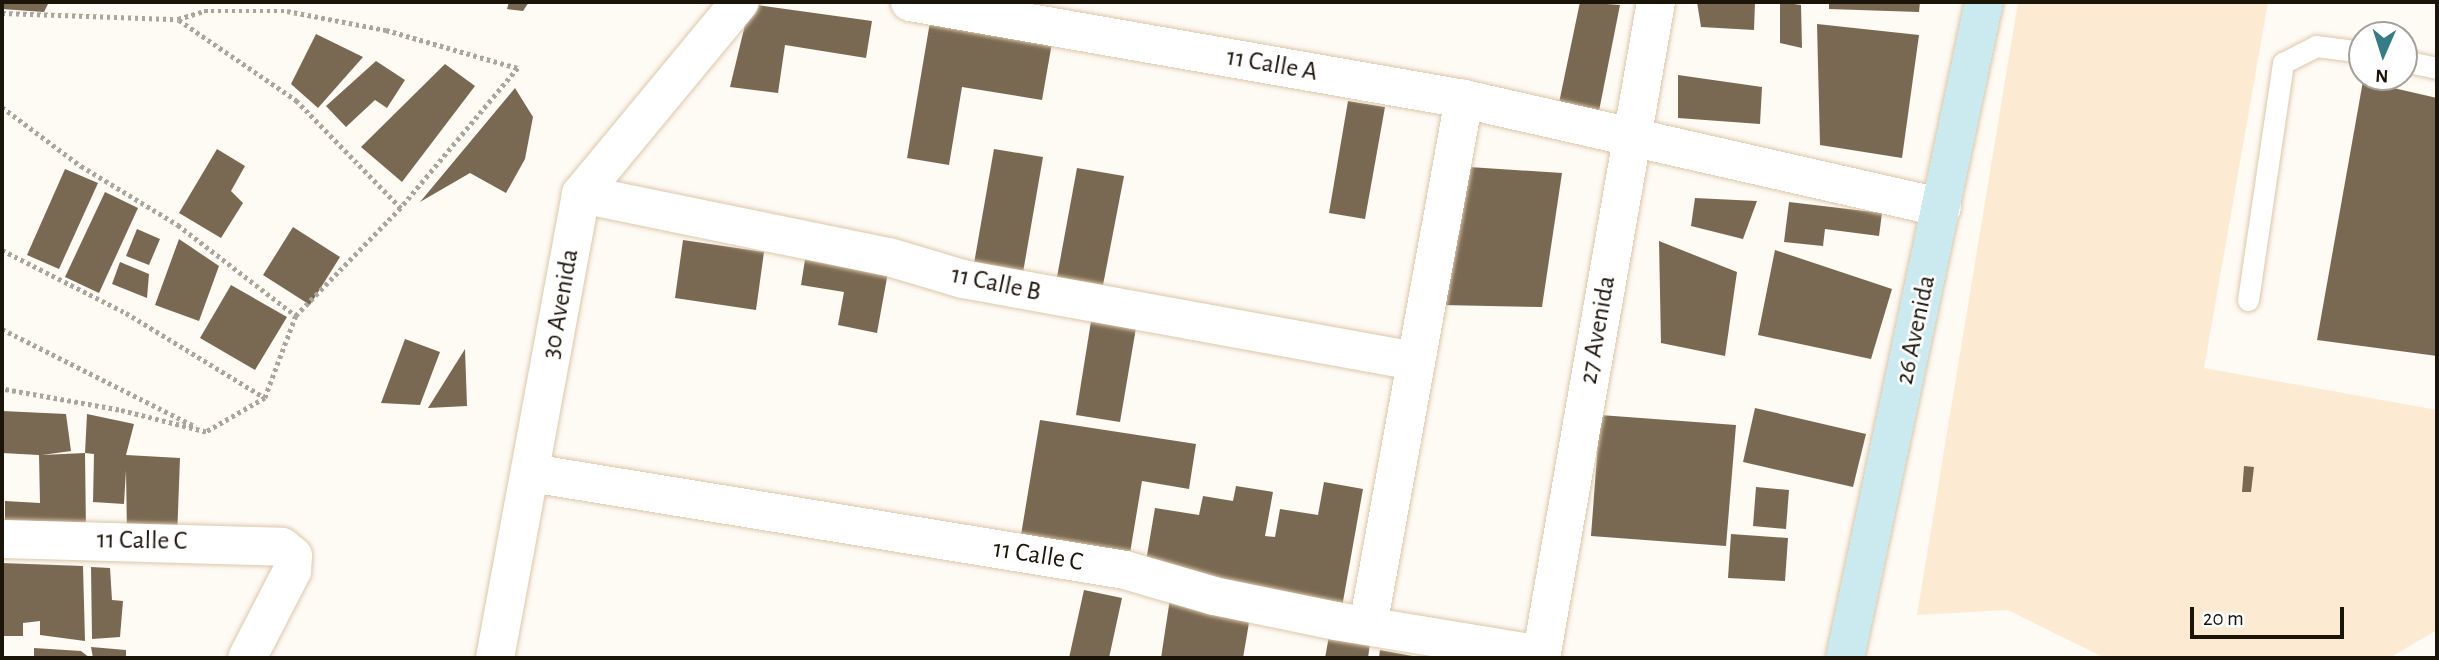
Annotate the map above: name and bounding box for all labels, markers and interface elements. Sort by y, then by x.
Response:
north arrow [2348,21,2418,91]
street label: 11 Calle A [1224,42,1320,88]
text: N [2375,66,2389,85]
street label: 30 Avenida [536,247,586,361]
street label: 11 Calle B [948,259,1044,309]
street label: 27 Avenida [1573,273,1623,387]
street label: 26 Avenida [1889,273,1943,387]
street label: 11 Calle C [97,525,187,557]
street label: 11 Calle C [991,534,1085,578]
scale bar [2194,594,2348,638]
text: 20 m [2203,608,2244,629]

